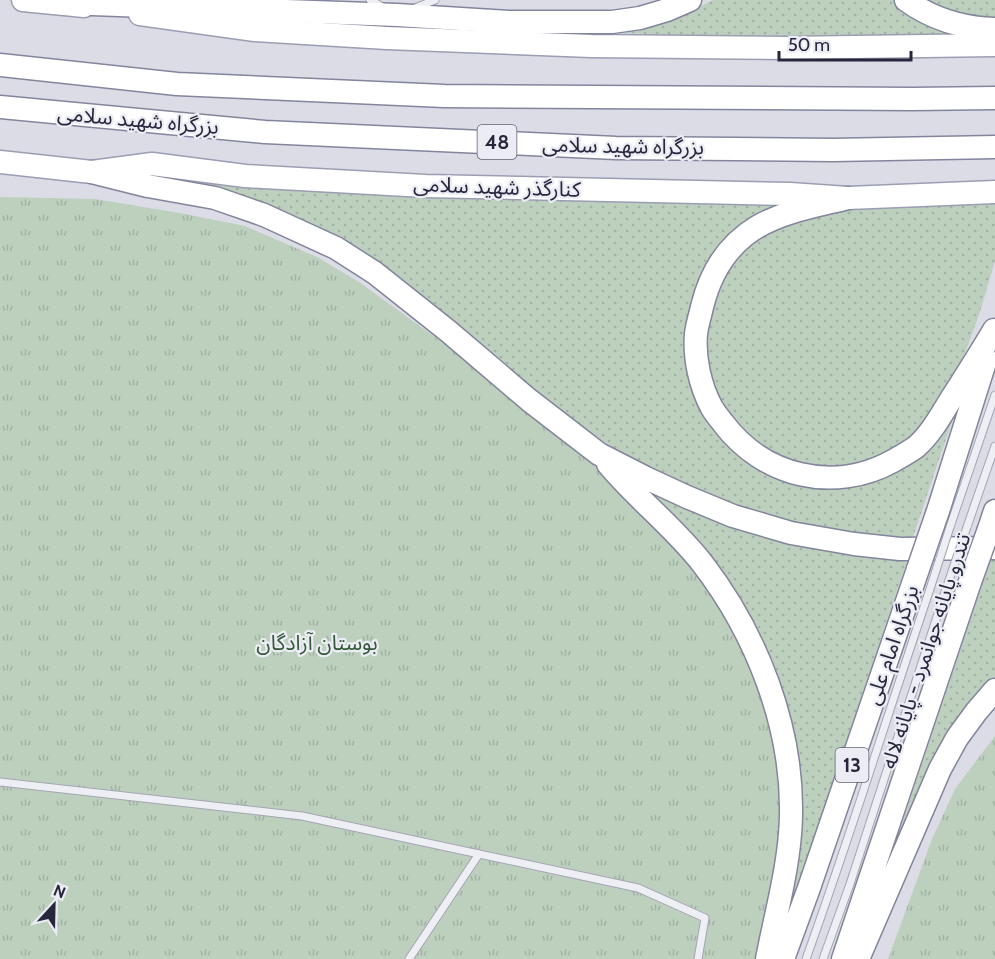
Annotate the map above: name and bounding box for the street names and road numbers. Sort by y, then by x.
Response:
street label: بزرگراه شهید سلامی [56,100,220,139]
road number: 48 [478,125,516,159]
street label: بزرگراه شهید سلامی [542,132,704,159]
street label: کنارگذر شهید سلامی [413,171,581,202]
street label: تندرو پایانه جوانمرد - پایانه لاله [876,530,977,772]
street label: بزرگراه امام علی [859,582,927,709]
road number: 13 [836,748,868,782]

